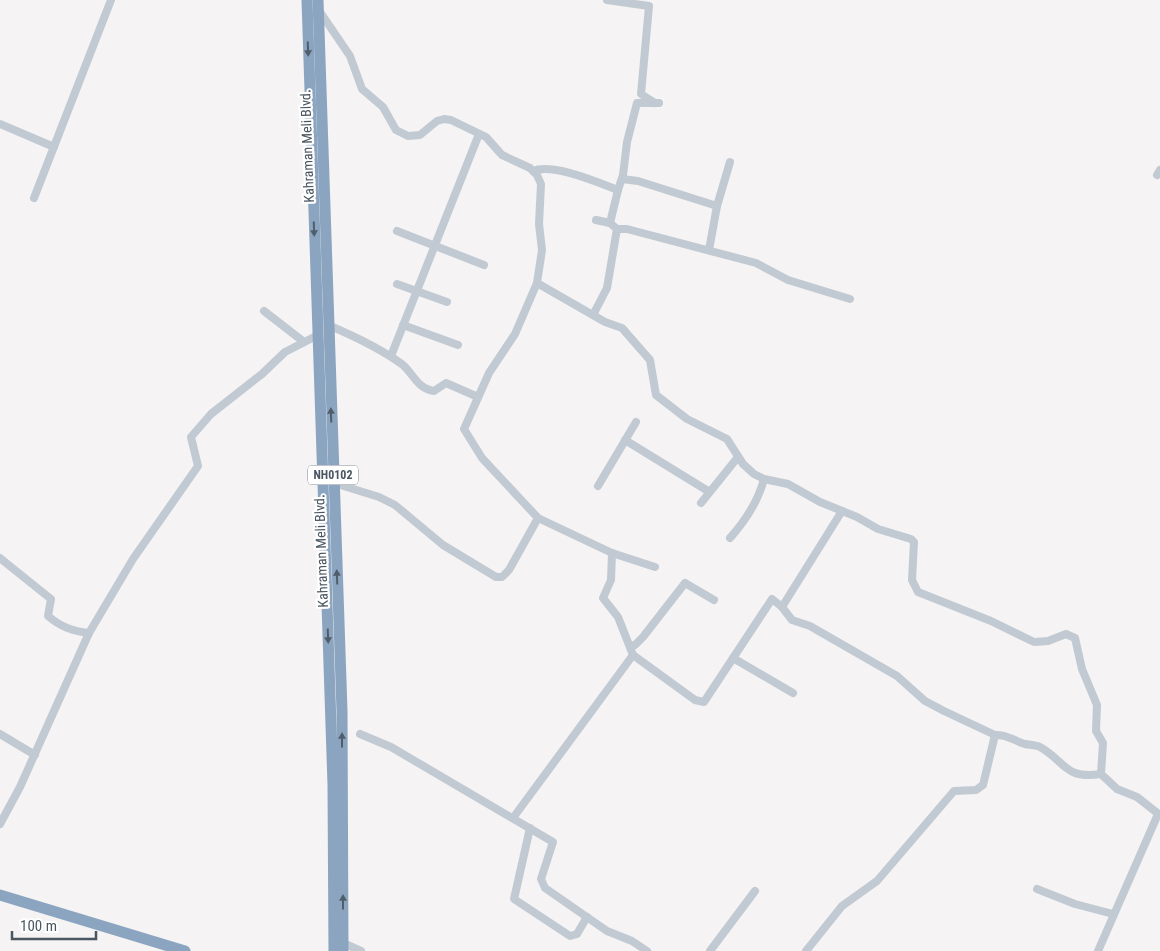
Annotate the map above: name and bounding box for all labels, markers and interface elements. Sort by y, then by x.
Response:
one-way arrow [304,41,312,57]
street label: Kahraman Meli Blvd. [297,89,317,203]
one-way arrow [310,221,318,237]
one-way arrow [327,407,335,423]
road number: NH0102 [308,466,358,484]
street label: Kahraman Meli Blvd. [311,494,331,608]
one-way arrow [333,569,341,585]
one-way arrow [325,628,333,644]
one-way arrow [338,732,346,748]
one-way arrow [339,894,347,910]
scale bar [12,908,96,940]
text: 100 m [20,917,57,935]

